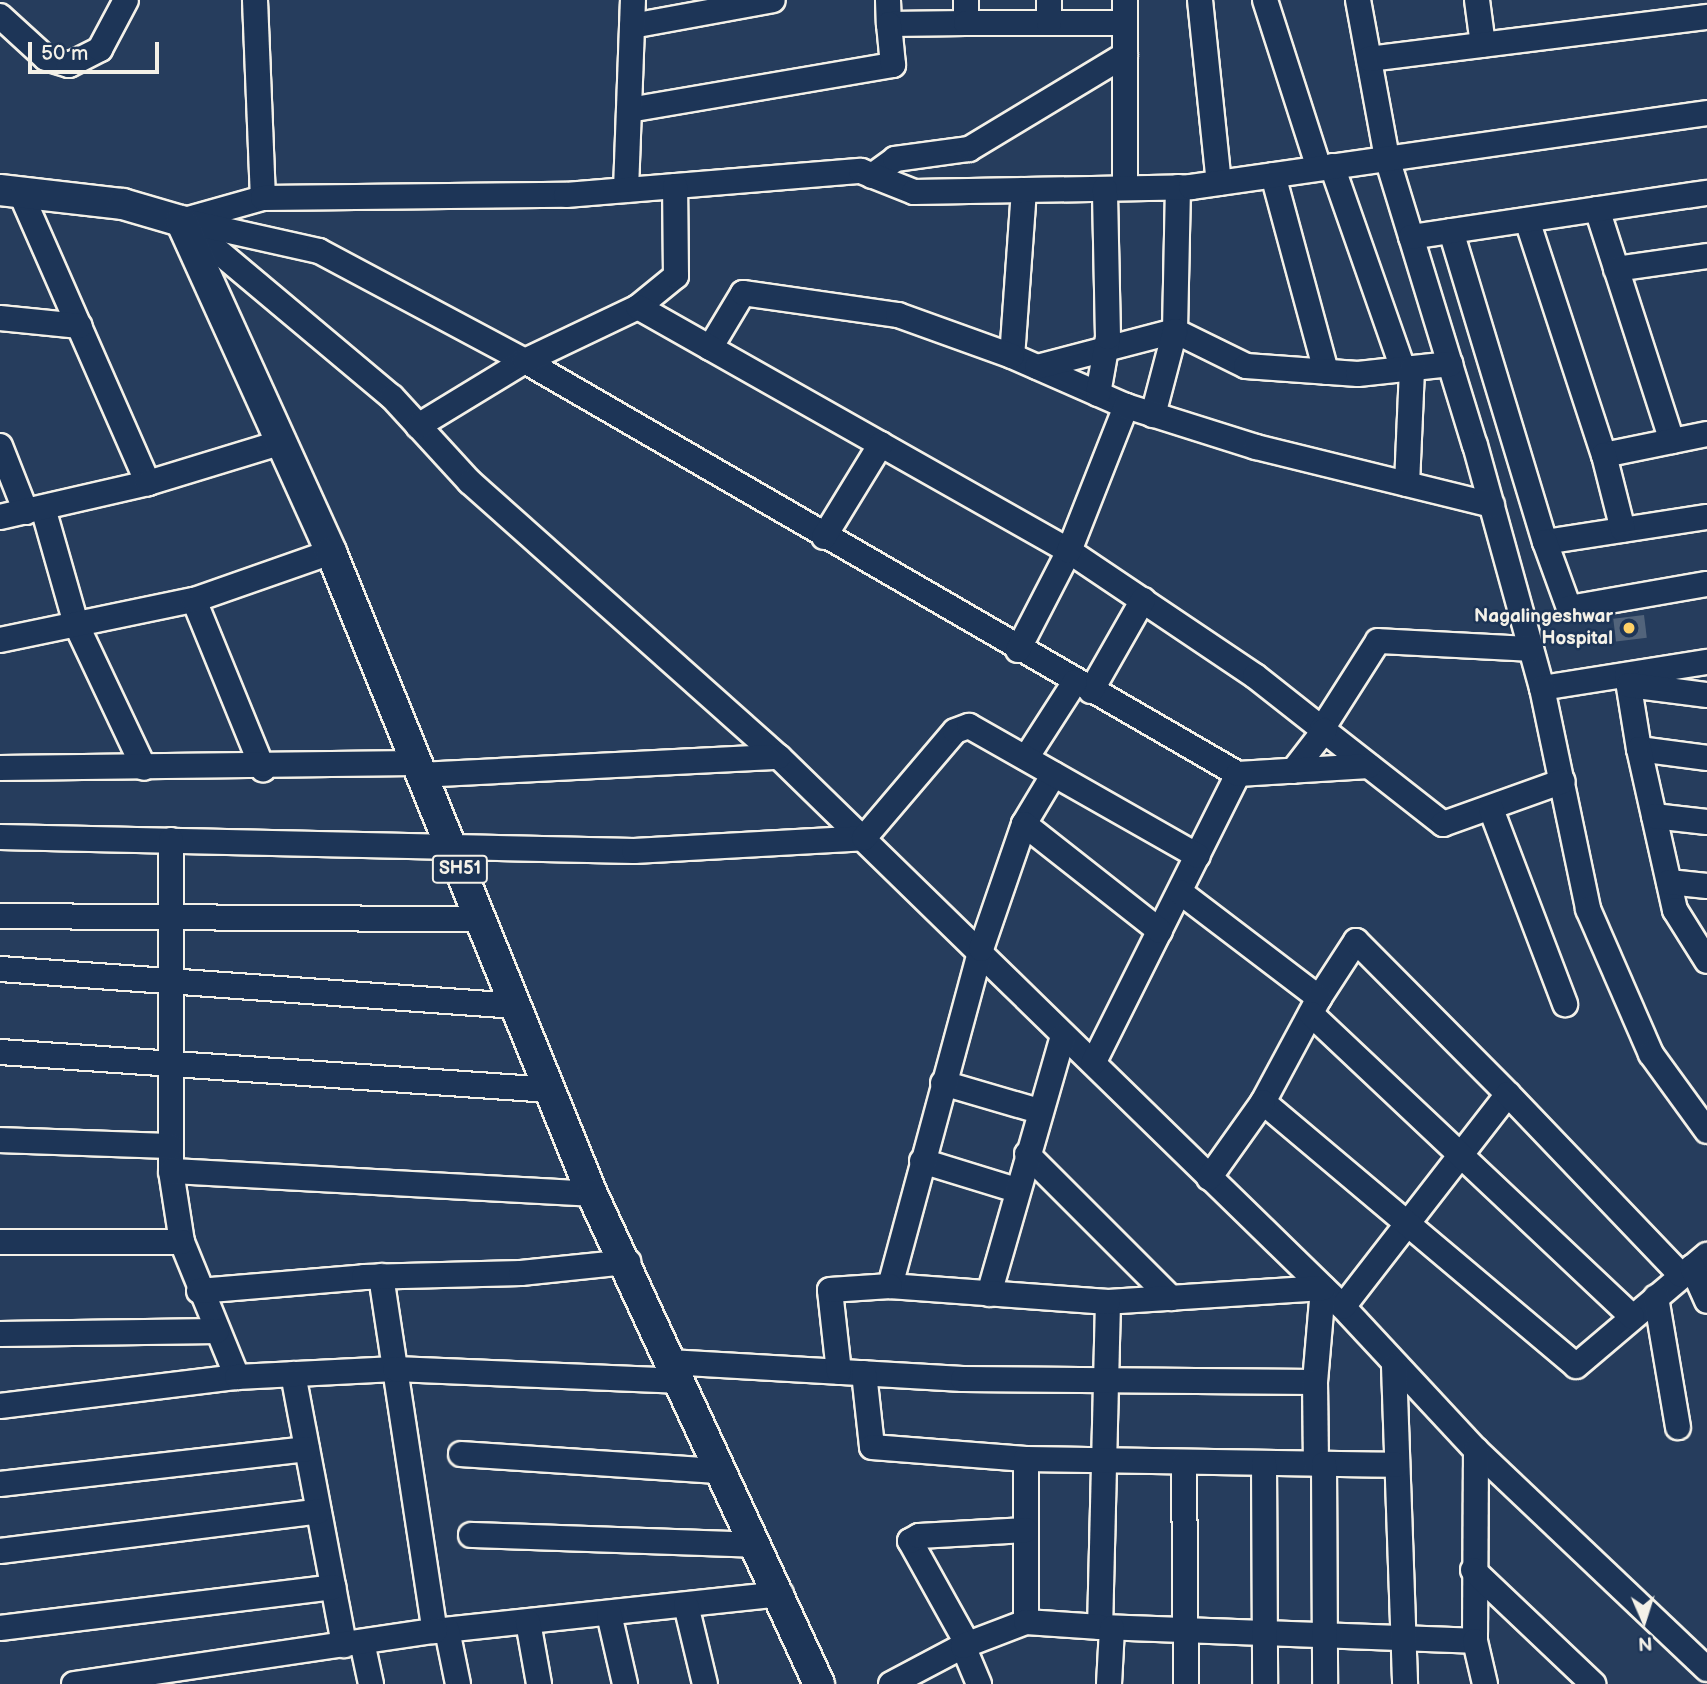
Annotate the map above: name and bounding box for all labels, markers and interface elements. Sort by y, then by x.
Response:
scale bar [32,28,163,72]
text: 50 m [41,41,88,66]
place label: Nagalingeshwar Hospital [1474,606,1613,650]
marker: Nagalingeshwar Hospital [1619,618,1639,638]
road number: SH51 [430,854,490,884]
north arrow [1609,1586,1679,1656]
text: N [1637,1631,1653,1654]

